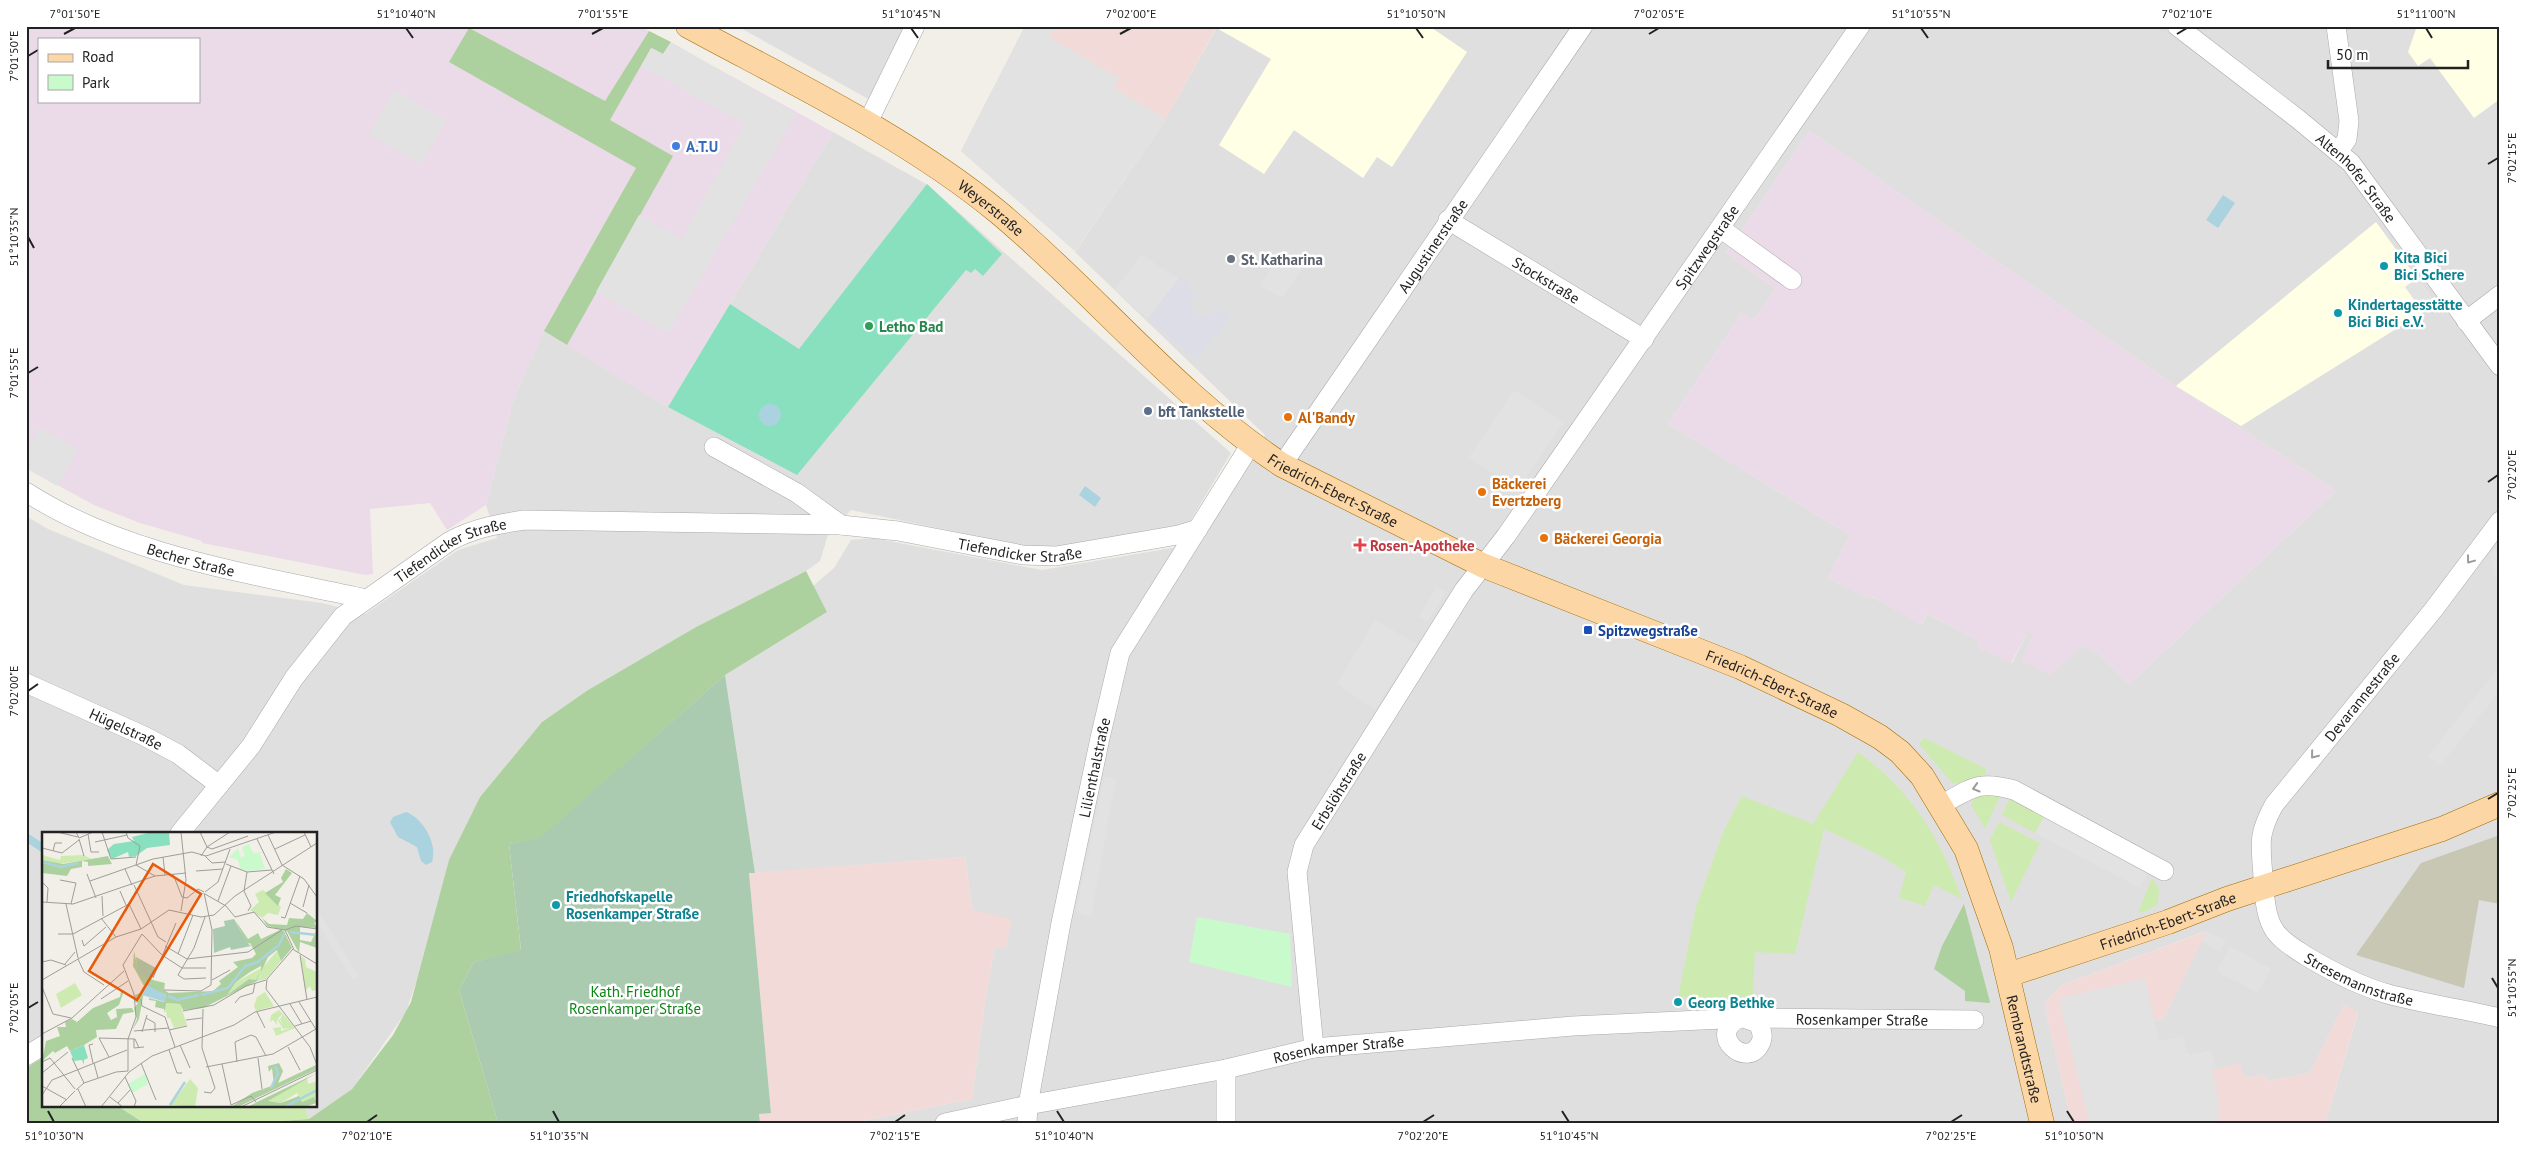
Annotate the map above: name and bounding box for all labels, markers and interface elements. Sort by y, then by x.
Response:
text: 7°01'50"E [50,6,100,21]
text: 51°10'40"N [376,6,436,21]
text: 7°01'55"E [578,6,628,21]
text: 51°10'45"N [881,6,941,21]
text: 7°02'00"E [1106,6,1156,21]
text: 51°10'50"N [1386,6,1446,21]
text: 7°02'05"E [1634,6,1684,21]
text: 51°10'55"N [1891,6,1951,21]
text: 7°02'10"E [2162,6,2212,21]
text: 51°11'00"N [2396,6,2456,21]
text: 7°01'50"E [6,31,21,81]
legend [38,38,200,102]
scale bar [2328,38,2468,70]
text: 50 m [2336,45,2369,64]
text: Road [82,47,114,66]
text: Park [82,73,110,92]
street label: Altenhofer Straße [2312,129,2401,226]
text: 7°02'15"E [2504,133,2519,183]
place label: A.T.U [686,137,718,156]
marker: A.T.U [670,140,682,152]
street label: Weyerstraße [955,175,1028,240]
street label: Augustinerstraße [1394,195,1471,296]
street label: Spitzwegstraße [1671,201,1743,293]
text: 51°10'35"N [6,207,21,267]
place label: Kita Bici Bici Schere [2394,248,2465,284]
place label: St. Katharina [1241,250,1323,269]
street label: Stockstraße [1509,252,1583,307]
marker: St. Katharina [1225,253,1237,265]
marker: Kita Bici Bici Schere [2378,260,2390,272]
place label: Kindertagesstätte Bici Bici e.V. [2348,295,2463,331]
marker: Kindertagesstätte Bici Bici e.V. [2332,307,2344,319]
place label: Letho Bad [879,317,943,336]
marker: Letho Bad [863,320,875,332]
text: 7°01'55"E [6,348,21,398]
place label: bft Tankstelle [1158,402,1245,421]
marker: bft Tankstelle [1142,405,1154,417]
place label: Al'Bandy [1298,408,1356,427]
marker: Al'Bandy [1282,411,1294,423]
street label: Friedrich-Ebert-Straße [1264,449,1402,531]
text: 7°02'20"E [2504,450,2519,500]
place label: Bäckerei Evertzberg [1492,474,1561,510]
marker: Bäckerei Evertzberg [1476,486,1488,498]
street label: Tiefendicker Straße [390,514,508,587]
place label: Bäckerei Georgia [1554,529,1662,548]
marker: Bäckerei Georgia [1538,532,1550,544]
street label: Tiefendicker Straße [956,533,1083,566]
place label: Rosen-Apotheke [1370,536,1475,555]
street label: Becher Straße [145,538,237,580]
marker: Rosen-Apotheke [1354,539,1366,551]
one-way arrow [2468,554,2476,563]
place label: Spitzwegstraße [1598,621,1698,640]
marker: Spitzwegstraße [1582,624,1594,636]
street label: Friedrich-Ebert-Straße [1703,645,1841,722]
street label: Devarannestraße [2320,649,2404,745]
text: 7°02'00"E [6,666,21,716]
street label: Hügelstraße [87,703,166,754]
street label: Lilienthalstraße [1074,716,1114,819]
street label: Erbslöhstraße [1307,748,1370,833]
one-way arrow [2312,749,2320,758]
text: 7°02'25"E [2504,768,2519,818]
one-way arrow [1972,782,1980,793]
inset map [42,832,318,1106]
place label: Friedhofskapelle Rosenkamper Straße [566,887,699,923]
street label: Friedrich-Ebert-Straße [2097,887,2238,953]
marker: Friedhofskapelle Rosenkamper Straße [550,899,562,911]
street label: Stresemannstraße [2301,948,2415,1009]
text: 51°10'55"N [2504,958,2519,1018]
park label: Kath. Friedhof Rosenkamper Straße [569,982,701,1018]
text: 7°02'05"E [6,983,21,1033]
place label: Georg Bethke [1688,993,1775,1012]
street label: Rembrandtstraße [2003,993,2047,1105]
marker: Georg Bethke [1672,996,1684,1008]
street label: Rosenkamper Straße [1796,1009,1928,1029]
street label: Rosenkamper Straße [1271,1031,1405,1067]
text: 51°10'30"N [24,1128,84,1143]
text: 7°02'10"E [342,1128,392,1143]
text: 51°10'35"N [529,1128,589,1143]
text: 7°02'15"E [870,1128,920,1143]
text: 51°10'40"N [1034,1128,1094,1143]
text: 7°02'20"E [1398,1128,1448,1143]
text: 51°10'45"N [1539,1128,1599,1143]
text: 7°02'25"E [1926,1128,1976,1143]
text: 51°10'50"N [2044,1128,2104,1143]

